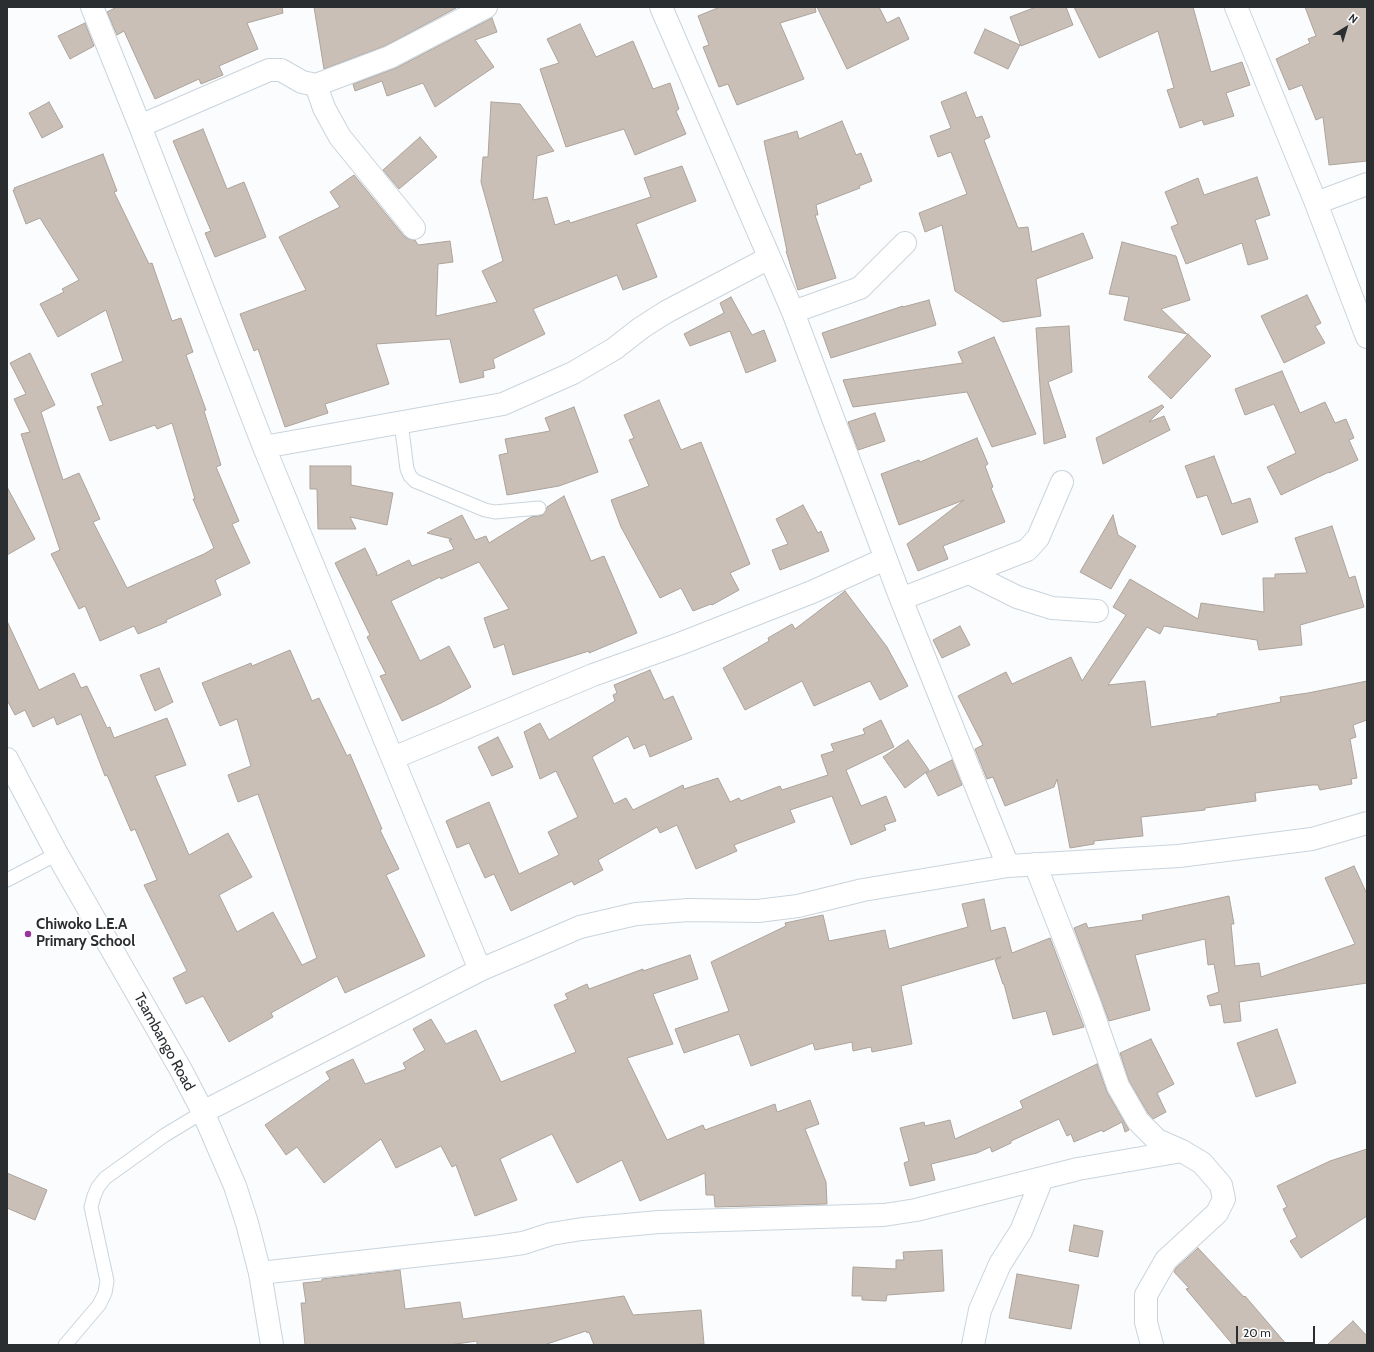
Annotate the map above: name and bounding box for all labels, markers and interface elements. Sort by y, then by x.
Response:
north arrow [1326,8,1366,48]
text: N [1346,11,1361,26]
place label: Chiwoko L.E.A Primary School [36,916,135,951]
marker: Chiwoko L.E.A Primary School [23,929,33,939]
street label: Tsambango Road [130,990,198,1094]
scale bar [1238,1318,1317,1344]
text: 20 m [1243,1325,1271,1340]

